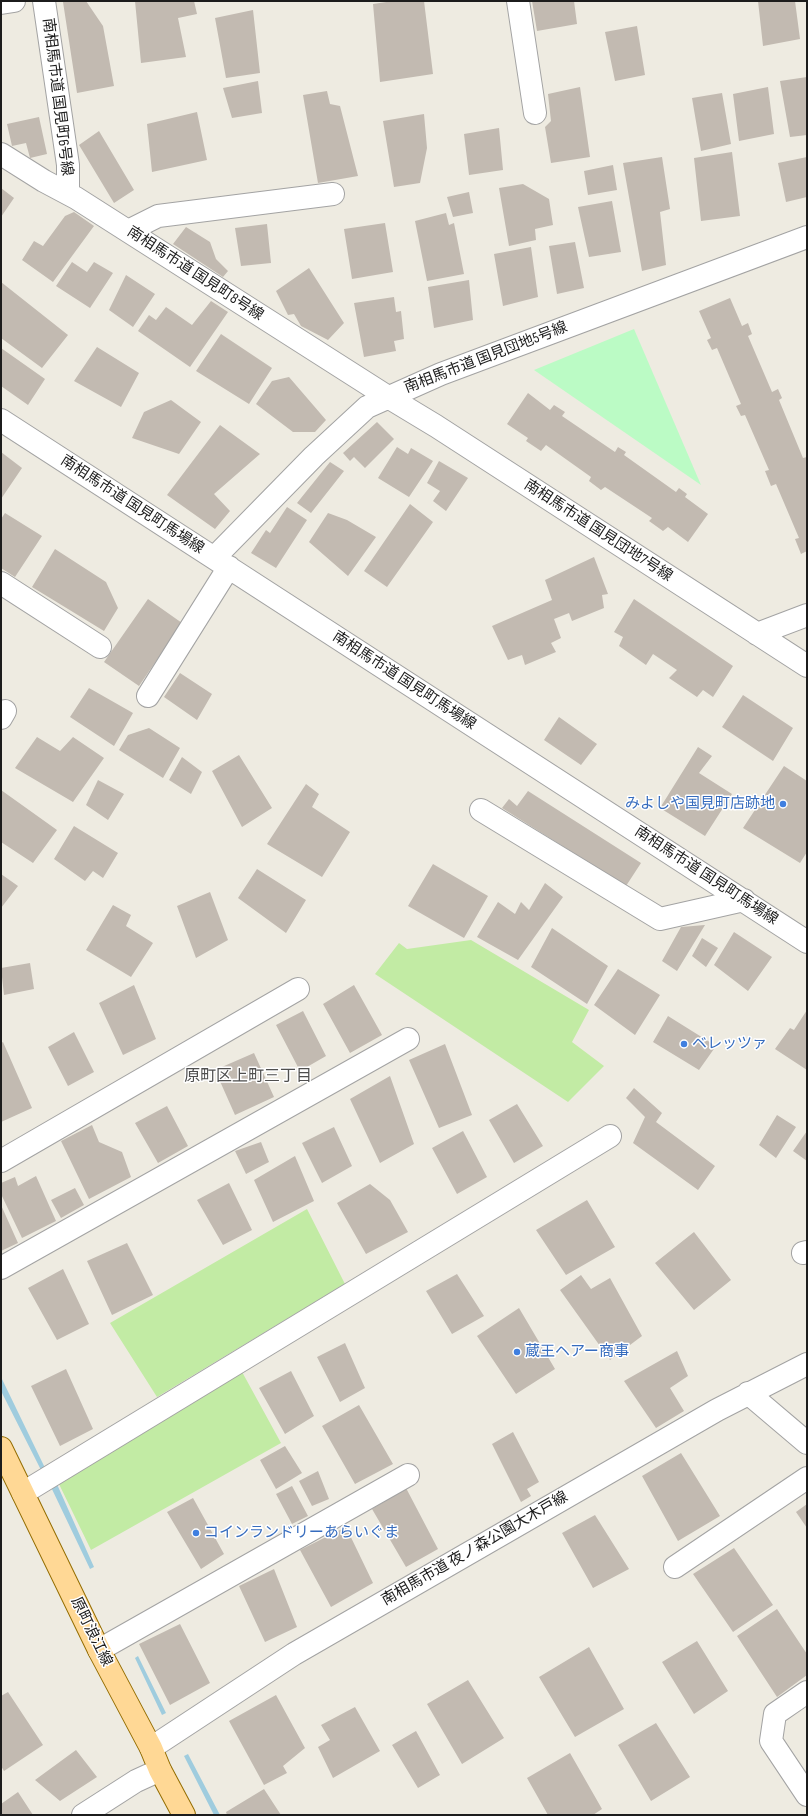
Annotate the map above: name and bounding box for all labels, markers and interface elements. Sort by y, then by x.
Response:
street label: 南相馬市道 国見町6号線 [38,17,76,177]
street label: 南相馬市道 国見町8号線 [123,223,267,325]
street label: 南相馬市道 国見団地5号線 [402,319,570,397]
street label: 南相馬市道 国見町馬場線 [57,452,207,558]
street label: 南相馬市道 国見団地7号線 [520,476,676,586]
street label: 南相馬市道 国見町馬場線 [329,628,479,734]
place label: みよしや国見町店跡地 [625,795,775,813]
marker: みよしや国見町店跡地 [778,799,788,809]
street label: 南相馬市道 国見町馬場線 [631,823,781,929]
place label: ベレッツァ [692,1035,767,1053]
marker: ベレッツァ [679,1039,689,1049]
district label: 原町区上町三丁目 [184,1067,312,1087]
place label: 蔵王ヘアー商事 [525,1343,629,1361]
marker: 蔵王ヘアー商事 [512,1347,522,1357]
street label: 南相馬市道 夜ノ森公園大木戸線 [379,1488,571,1610]
place label: コインランドリーあらいぐま [204,1524,399,1542]
marker: コインランドリーあらいぐま [191,1528,201,1538]
street label: 原町浪江線 [66,1594,116,1670]

